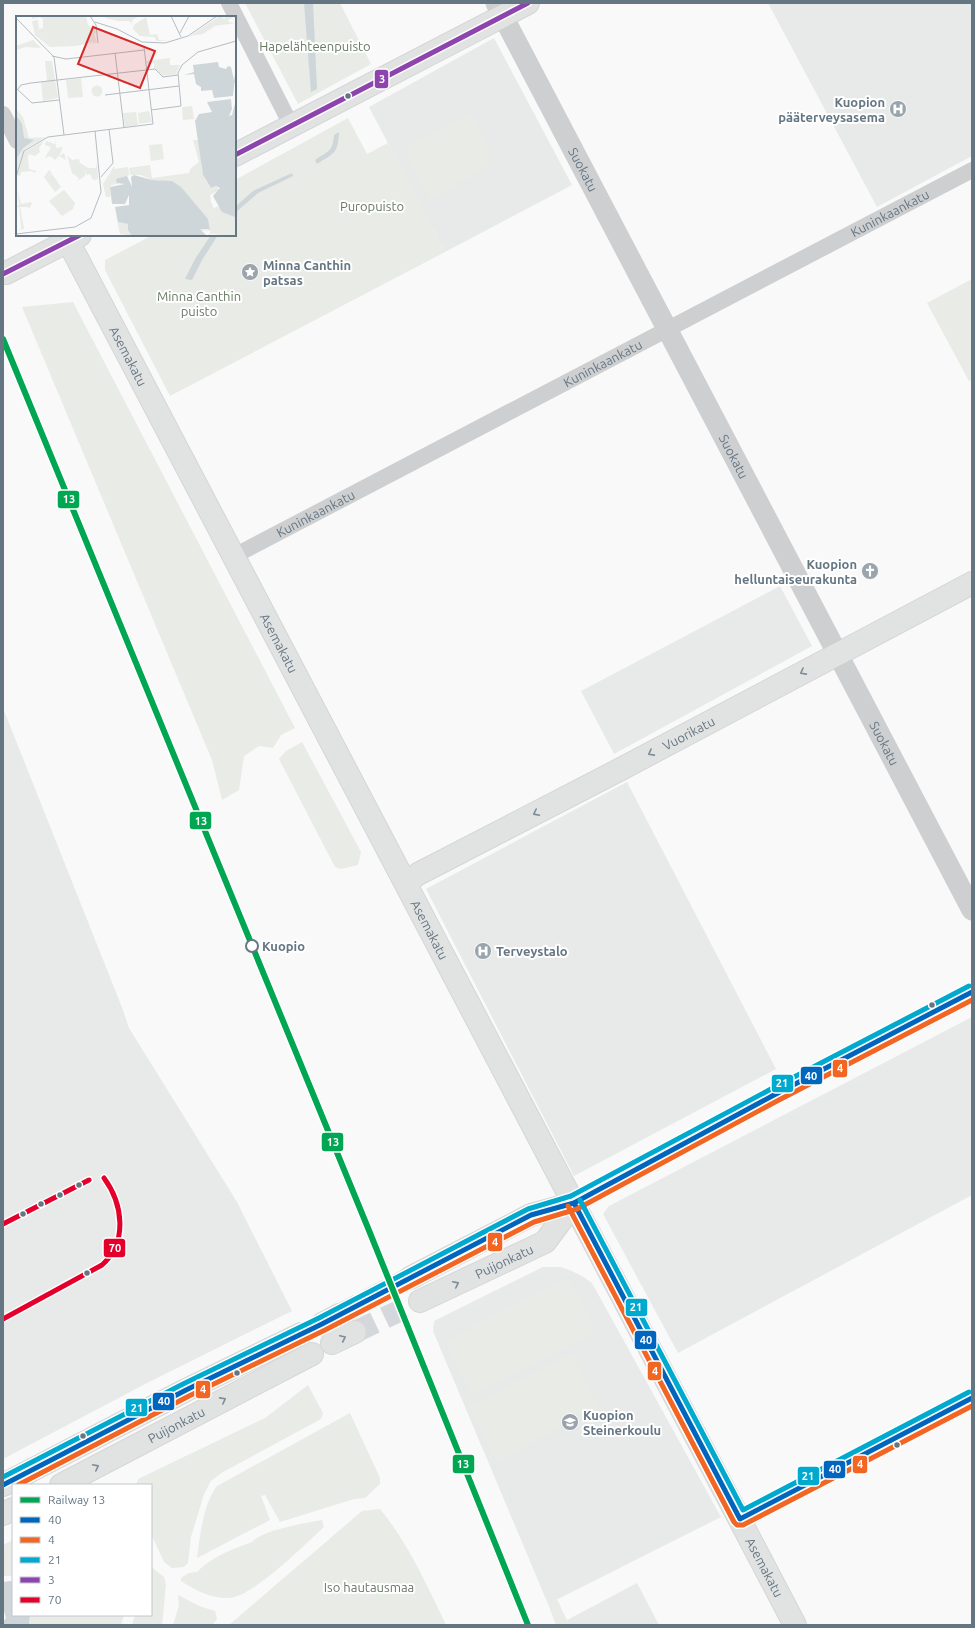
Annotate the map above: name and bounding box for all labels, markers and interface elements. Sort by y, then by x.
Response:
inset map [16,16,236,236]
park label: Hapelähteenpuisto [259,39,371,53]
line badge: 3 [374,69,389,89]
text: 3 [379,73,385,85]
unlabelled marker [343,91,353,101]
place label: Kuopion pääterveysasema [778,95,885,124]
hospital icon: Kuopion pääterveysasema [888,99,908,119]
street label: Suokatu [566,145,601,194]
street label: Kuninkaankatu [848,187,931,239]
park label: Puropuisto [340,199,404,213]
place label: Minna Canthin patsas [263,258,351,287]
place icon: Minna Canthin patsas [240,262,260,282]
park label: Minna Canthin puisto [157,289,241,318]
street label: Asemakatu [107,324,150,388]
street label: Kuninkaankatu [561,337,644,389]
street label: Suokatu [717,432,751,481]
street label: Kuninkaankatu [274,487,357,540]
line badge: 13 [57,490,80,509]
text: 13 [63,493,75,505]
place label: Kuopion helluntaiseurakunta [734,557,857,586]
church icon: Kuopion helluntaiseurakunta [860,561,880,581]
street label: Asemakatu [258,611,300,675]
one-way arrow [800,668,807,675]
street label: Vuorikatu [660,714,717,753]
street label: Suokatu [867,719,902,768]
one-way arrow [648,748,655,756]
one-way arrow [532,808,540,816]
line badge: 13 [189,811,212,830]
text: 13 [195,815,207,827]
street label: Asemakatu [408,898,451,962]
marker: Kuopio [245,939,259,953]
place label: Kuopio [262,939,305,953]
hospital icon: Terveystalo [473,941,493,961]
place label: Terveystalo [496,944,568,958]
unlabelled marker [927,1000,937,1010]
line badge: 4 [832,1059,848,1078]
text: 4 [837,1062,843,1074]
line badge: 40 [800,1066,823,1085]
text: 40 [805,1070,817,1082]
line badge: 21 [771,1074,794,1093]
text: 21 [776,1077,788,1089]
line badge: 13 [321,1132,344,1152]
text: 13 [327,1136,339,1148]
unlabelled marker [74,1180,84,1190]
unlabelled marker [55,1190,65,1200]
unlabelled marker [36,1199,46,1209]
unlabelled marker [18,1209,28,1219]
line badge: 4 [487,1232,503,1252]
text: 4 [492,1236,498,1248]
line badge: 70 [103,1238,126,1258]
text: 70 [109,1242,121,1254]
street label: Puijonkatu [473,1242,535,1281]
unlabelled marker [82,1268,92,1278]
one-way arrow [451,1281,459,1289]
line badge: 21 [625,1298,648,1317]
text: 21 [630,1301,642,1313]
line badge: 40 [634,1330,657,1350]
text: 40 [640,1334,652,1346]
one-way arrow [339,1335,347,1343]
line badge: 4 [647,1361,662,1381]
text: 4 [652,1365,658,1377]
unlabelled marker [232,1368,242,1378]
line badge: 4 [195,1380,211,1399]
text: 4 [200,1383,206,1395]
line badge: 40 [152,1392,175,1411]
text: 40 [158,1395,170,1407]
one-way arrow [219,1397,227,1404]
line badge: 21 [125,1398,148,1417]
text: 21 [131,1402,143,1414]
street label: Puijonkatu [145,1404,207,1445]
place label: Kuopion Steinerkoulu [583,1408,661,1437]
school or university icon: Kuopion Steinerkoulu [560,1412,580,1432]
unlabelled marker [78,1431,88,1441]
unlabelled marker [892,1440,902,1450]
line badge: 13 [452,1454,475,1474]
line badge: 4 [852,1455,868,1474]
text: 13 [457,1458,469,1470]
text: 4 [857,1458,863,1470]
line badge: 40 [823,1460,846,1479]
text: 40 [829,1463,841,1475]
one-way arrow [92,1465,99,1472]
line badge: 21 [797,1466,820,1486]
text: 21 [802,1470,814,1482]
legend [12,1484,152,1616]
text: Railway 13 [48,1493,105,1506]
text: 40 [48,1513,62,1526]
text: 4 [48,1533,55,1546]
street label: Asemakatu [743,1535,786,1599]
text: 21 [48,1553,62,1566]
text: 3 [48,1573,55,1586]
park label: Iso hautausmaa [324,1580,414,1594]
text: 70 [48,1593,62,1606]

